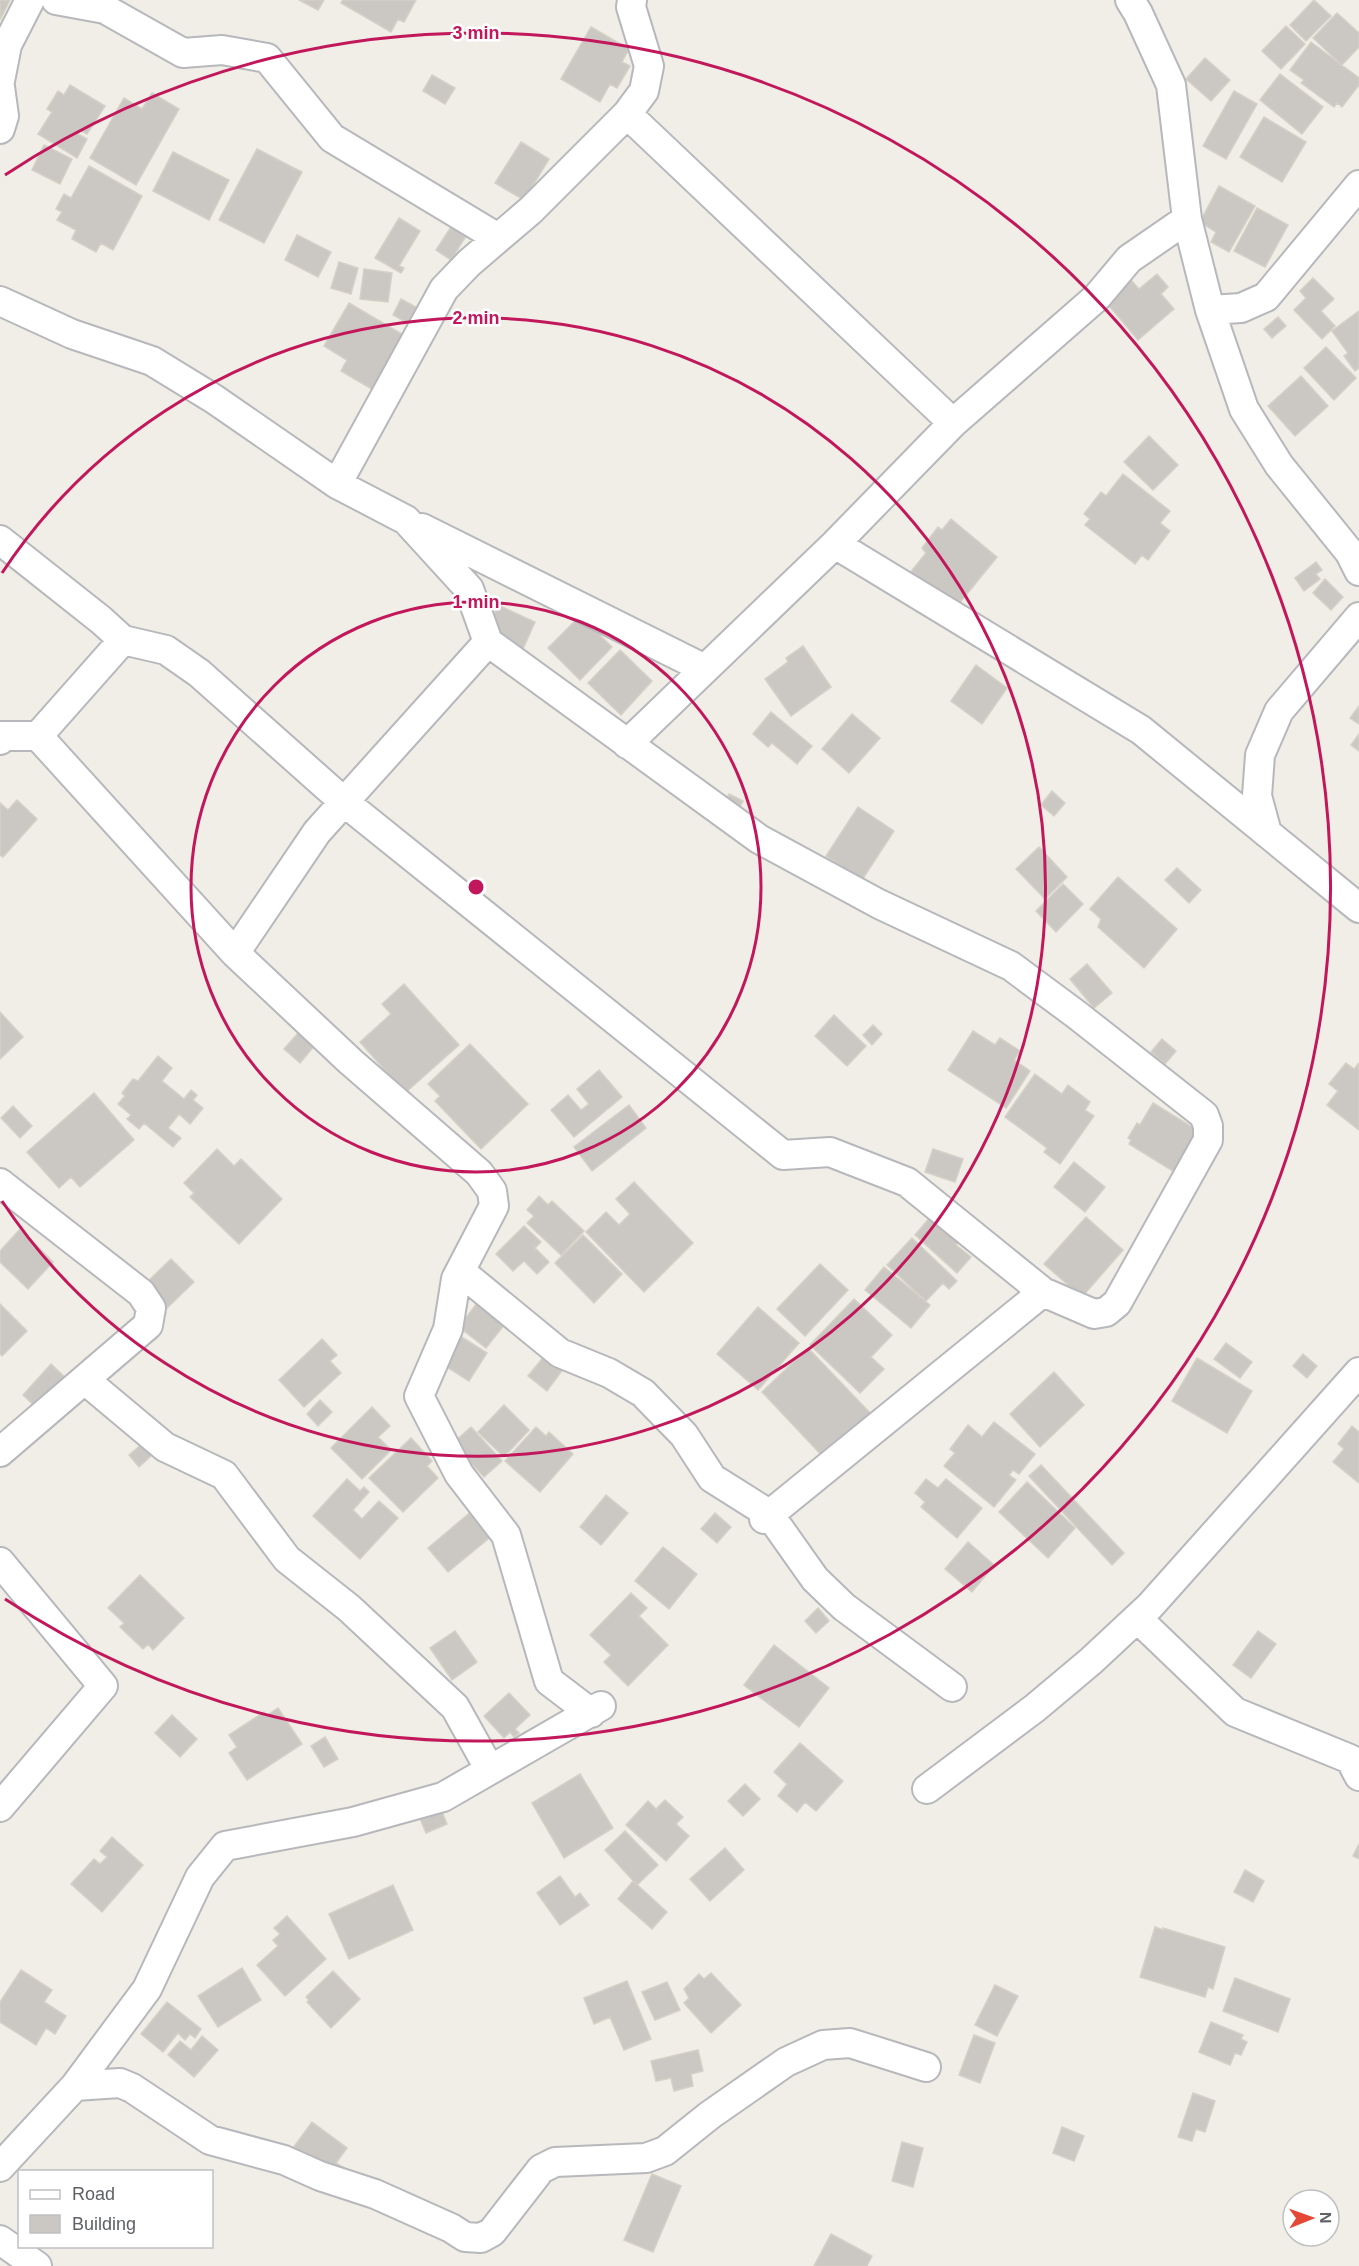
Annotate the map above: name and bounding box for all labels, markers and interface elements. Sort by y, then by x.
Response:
text: 3 min [452,23,500,43]
text: 2 min [452,308,500,328]
text: 1 min [452,592,500,612]
centre of rings [466,877,486,897]
legend [18,2170,213,2248]
text: Road [72,2184,115,2204]
north arrow [1281,2188,1341,2248]
text: N [1317,2212,1334,2224]
text: Building [72,2214,136,2234]

